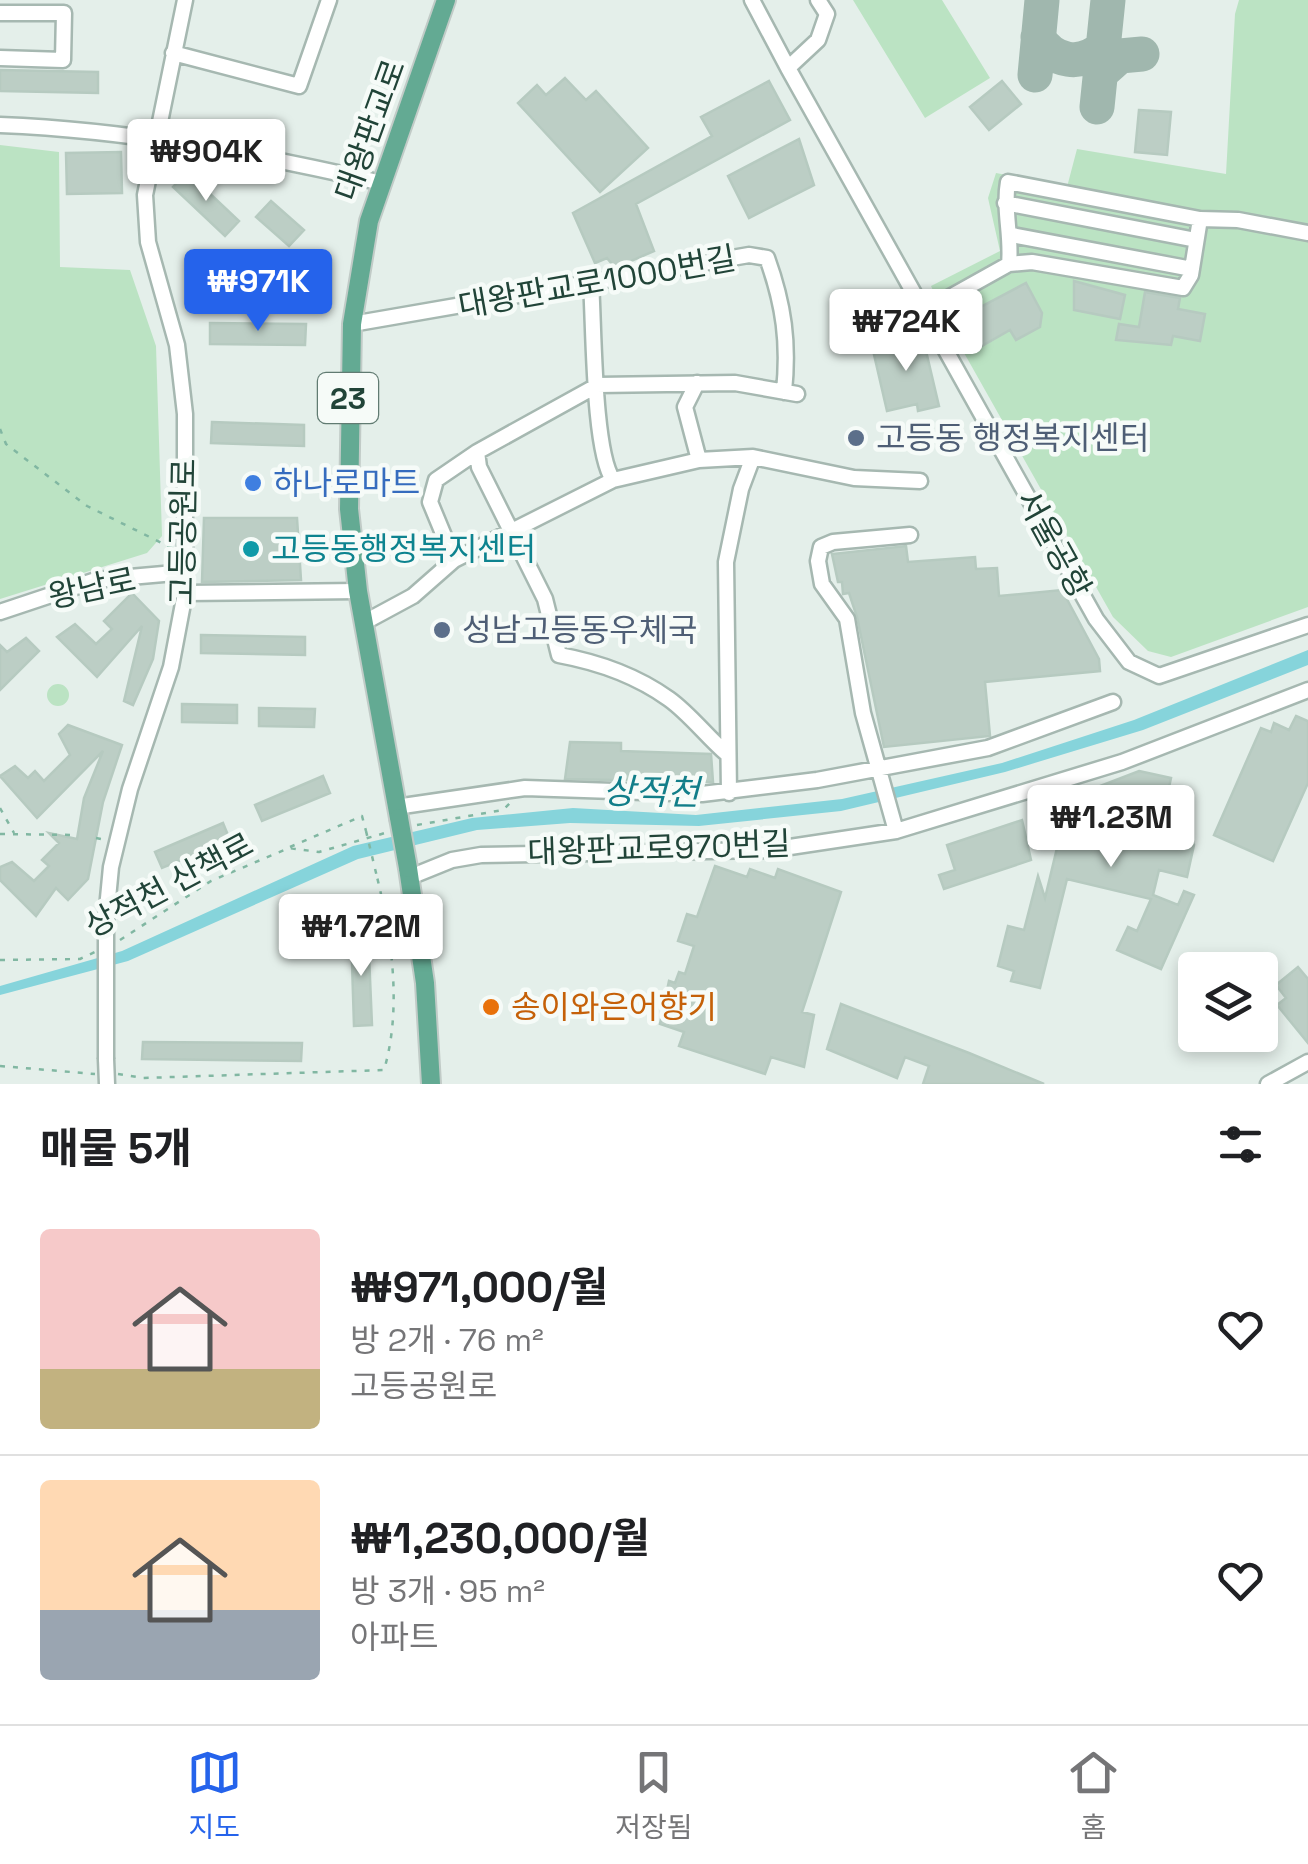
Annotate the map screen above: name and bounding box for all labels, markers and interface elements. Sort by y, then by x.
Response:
street label: 대왕판교로 [326,54,414,206]
pin: ₩904K [136,119,276,204]
text: ₩904K [149,131,263,171]
street label: 대왕판교로1000번길 [455,238,739,326]
pin: ₩971K [188,249,328,334]
text: ₩971K [206,261,310,301]
pin: ₩724K [836,289,976,374]
text: ₩724K [851,301,961,341]
road number: 23 [318,373,378,423]
place label: 고등동 행정복지센터 [876,418,1149,458]
marker: 고등동 행정복지센터 [845,427,867,449]
street label: 고등공원로 [162,458,204,606]
place label: 하나로마트 [273,463,420,503]
marker: 하나로마트 [242,472,264,494]
street label: 서울공항 [1008,483,1100,605]
place label: 고등동행정복지센터 [271,529,536,569]
marker: 고등동행정복지센터 [240,538,262,560]
street label: 왕남로 [45,559,139,617]
place label: 성남고등동우체국 [462,610,698,650]
marker: 성남고등동우체국 [431,619,453,641]
water label: 상적천 [602,769,703,815]
pin: ₩1.23M [1030,785,1192,870]
text: ₩1.23M [1049,797,1173,837]
street label: 대왕판교로970번길 [527,823,791,873]
street label: 상적천 산책로 [78,824,260,946]
pin: ₩1.72M [280,894,442,979]
text: ₩1.72M [301,906,421,946]
map controls [1178,952,1278,1052]
button: layers [1178,952,1278,1052]
place label: 송이와은어향기 [511,987,717,1027]
marker: 송이와은어향기 [480,996,502,1018]
icon: filters [1213,1117,1268,1172]
text: 매물 5개 [40,1122,192,1175]
text: ₩971,000/월 [350,1261,608,1314]
icon: home [120,1269,240,1389]
icon: heart [1213,1302,1268,1357]
text: 방 2개 · 76 m² [350,1320,544,1360]
text: 고등공원로 [350,1366,497,1406]
text: ₩1,230,000/월 [350,1512,650,1565]
icon: home [120,1520,240,1640]
icon: heart [1213,1553,1268,1608]
text: 방 3개 · 95 m² [350,1571,545,1611]
text: 아파트 [350,1617,438,1657]
tab: 지도 [187,1745,242,1845]
tab: 저장됨 [615,1745,693,1845]
tab: 홈 [1066,1745,1121,1845]

